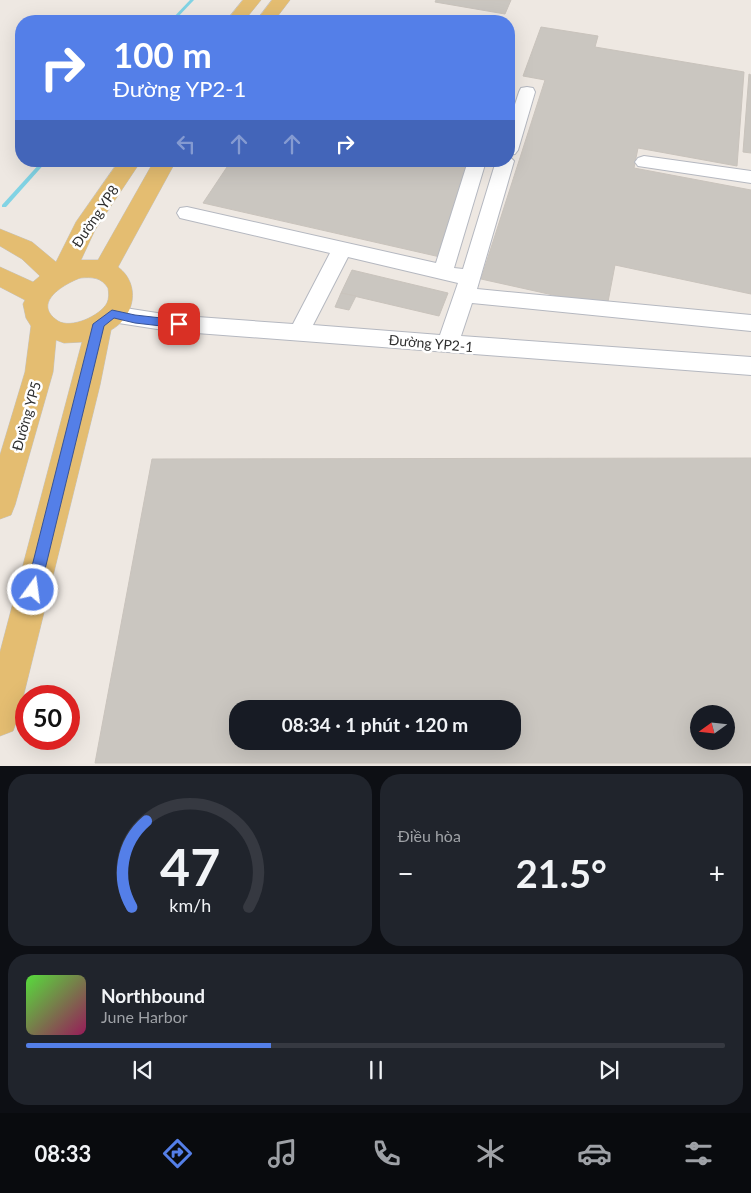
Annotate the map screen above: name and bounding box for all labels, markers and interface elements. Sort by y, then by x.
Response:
text: 100 m [113,33,212,75]
icon: right [30,35,95,100]
text: Đường YP2-1 [113,75,246,102]
icon: left [172,130,200,158]
icon: ahead [225,130,253,158]
icon: ahead [278,130,306,158]
icon: right [331,130,359,158]
street label: Đường YP8 [68,182,122,250]
pin [158,303,200,345]
icon: arrive [165,310,193,338]
street label: Đường YP2-1 [388,331,474,355]
street label: Đường YP5 [8,379,44,453]
position arrow [6,563,58,615]
speed limit sign: 50 [15,685,80,750]
north arrow [690,705,735,750]
map controls [690,705,735,750]
text: 08:34 · 1 phút · 120 m [282,713,468,736]
text: Điều hòa [398,826,461,845]
text: 47 [160,835,220,897]
text: 21.5° [516,850,607,896]
text: − [398,856,414,890]
text: + [709,856,725,890]
text: km/h [169,894,211,916]
text: Northbound [101,984,205,1007]
text: June Harbor [101,1007,188,1026]
icon: previous [129,1056,157,1084]
icon: pause [362,1056,390,1084]
icon: next [595,1056,623,1084]
icon: directions [160,1136,195,1171]
icon: music [265,1136,300,1171]
icon: phone [369,1136,404,1171]
icon: climate [473,1136,508,1171]
icon: car [577,1136,612,1171]
icon: filters [681,1136,716,1171]
text: 08:33 [35,1140,91,1167]

